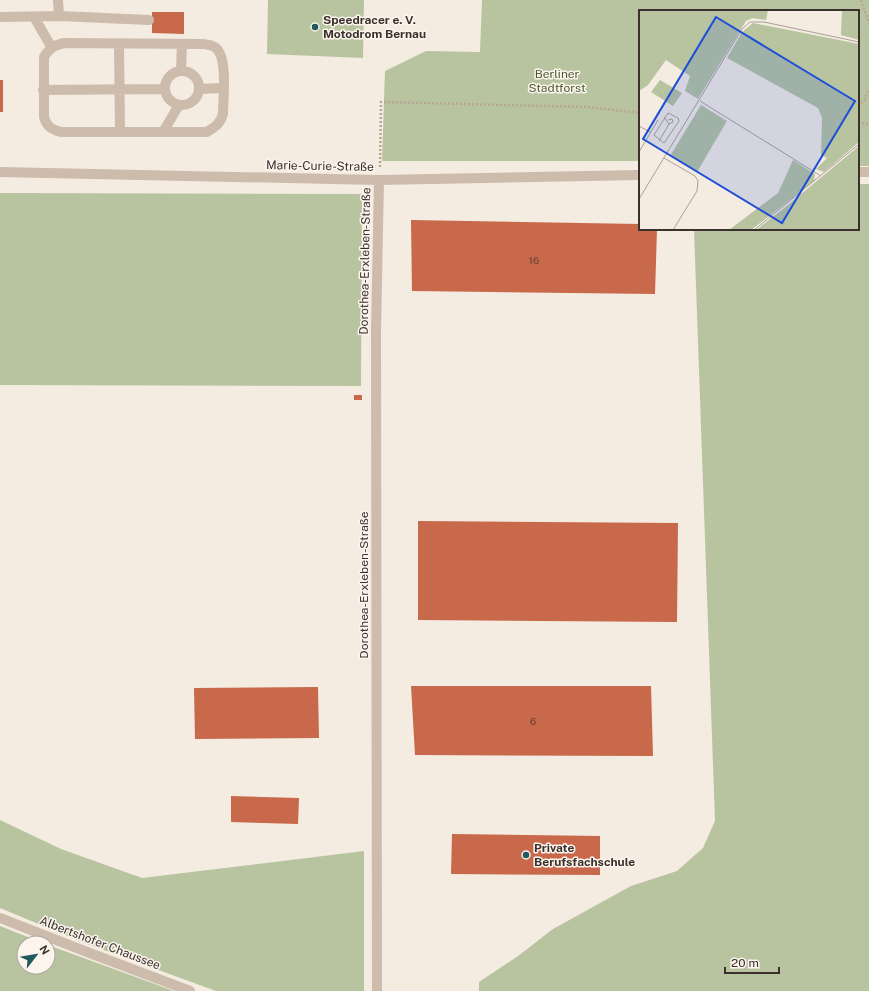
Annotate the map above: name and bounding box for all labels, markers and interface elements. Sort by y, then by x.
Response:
inset map [639,10,859,230]
place label: Speedracer e. V. Motodrom Bernau [323,13,426,41]
marker: Speedracer e. V. Motodrom Bernau [310,22,320,32]
park label: Berliner Stadtforst [528,67,586,95]
street label: Marie-Curie-Straße [266,158,374,174]
street label: Dorothea-Erxleben-Straße [357,187,373,335]
house number: 16 [529,254,539,266]
street label: Dorothea-Erxleben-Straße [357,511,371,659]
house number: 6 [530,715,536,727]
place label: Private Berufsfachschule [534,841,635,869]
marker: Private Berufsfachschule [521,850,531,860]
street label: Albertshofer Chaussee [38,913,163,973]
north arrow [16,935,56,975]
text: N [37,943,52,957]
scale bar [725,949,779,975]
text: 20 m [731,956,759,970]

